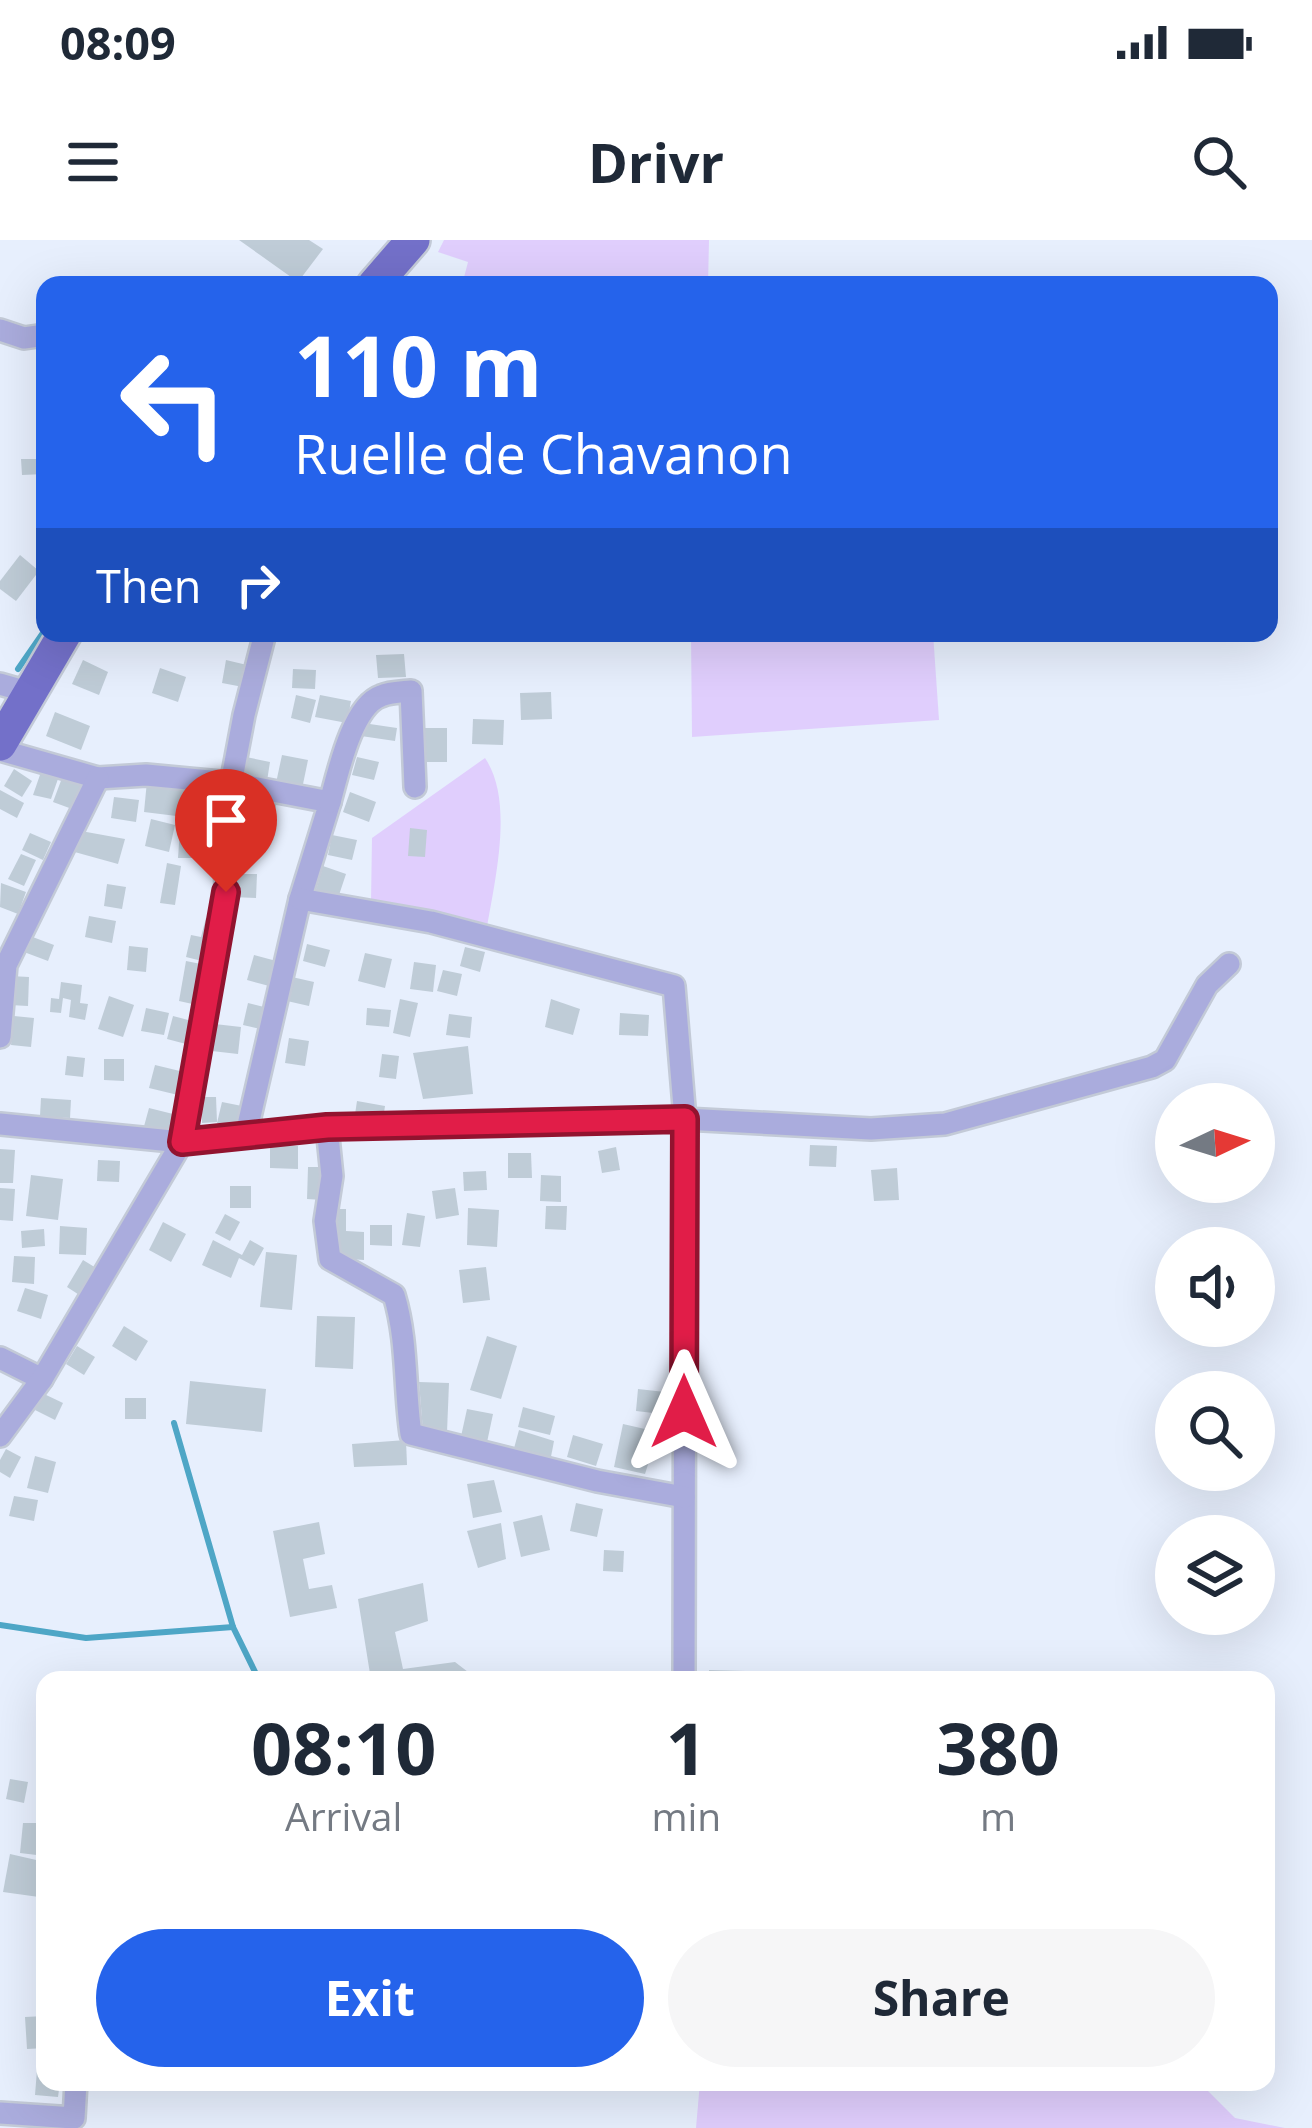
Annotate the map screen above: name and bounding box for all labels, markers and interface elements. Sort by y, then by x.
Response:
text: 08:09 [60,12,176,73]
text: Drivr [588,125,724,199]
icon: menu [60,129,126,195]
icon: search [1186,129,1252,195]
text: 110 m [294,307,542,422]
icon: left [96,324,252,480]
text: Ruelle de Chavanon [294,416,793,490]
icon: right [225,552,291,618]
text: Then [96,555,201,616]
pin [175,769,277,892]
icon: arrive [193,787,259,853]
north arrow [1155,1083,1275,1203]
map controls [1155,1083,1275,1635]
button: sound [1155,1227,1275,1347]
position arrow [621,1349,747,1475]
button: search [1155,1371,1275,1491]
button: layers [1155,1515,1275,1635]
text: 08:10 [251,1698,436,1796]
text: 1 [666,1698,707,1796]
text: 380 [936,1698,1060,1796]
text: Arrival [285,1789,402,1842]
text: min [651,1789,721,1842]
text: m [980,1789,1016,1842]
button: Exit [96,1929,644,2067]
button: Share [668,1929,1215,2067]

